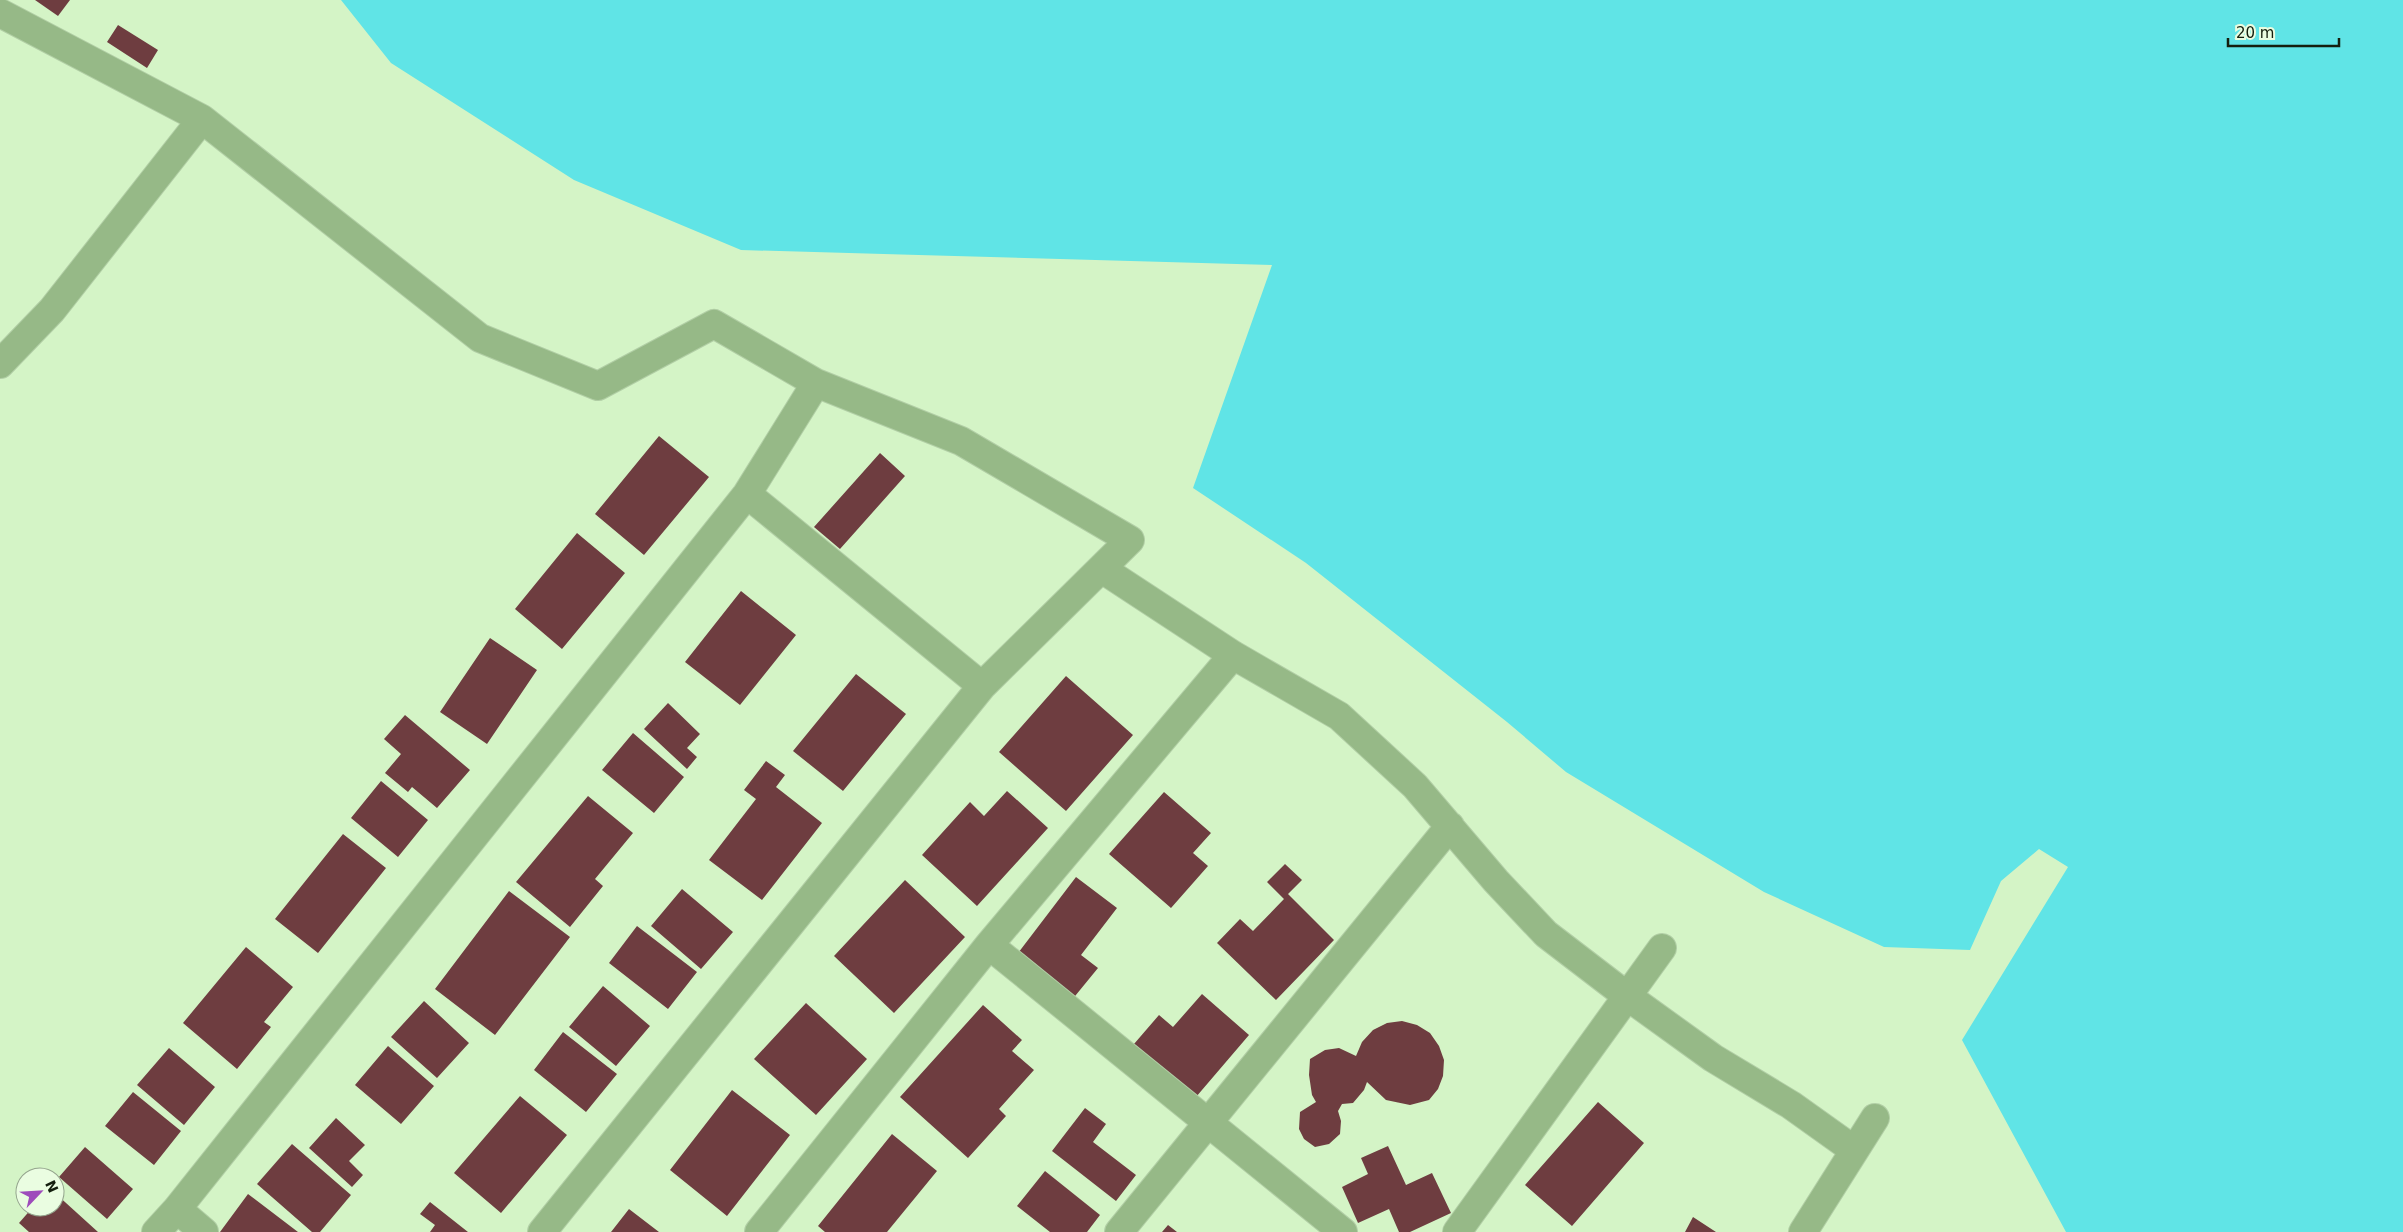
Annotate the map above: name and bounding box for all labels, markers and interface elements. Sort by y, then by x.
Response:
scale bar [2228,15,2339,47]
text: 20 m [2236,24,2274,42]
north arrow [15,1167,65,1217]
text: N [42,1178,62,1195]

